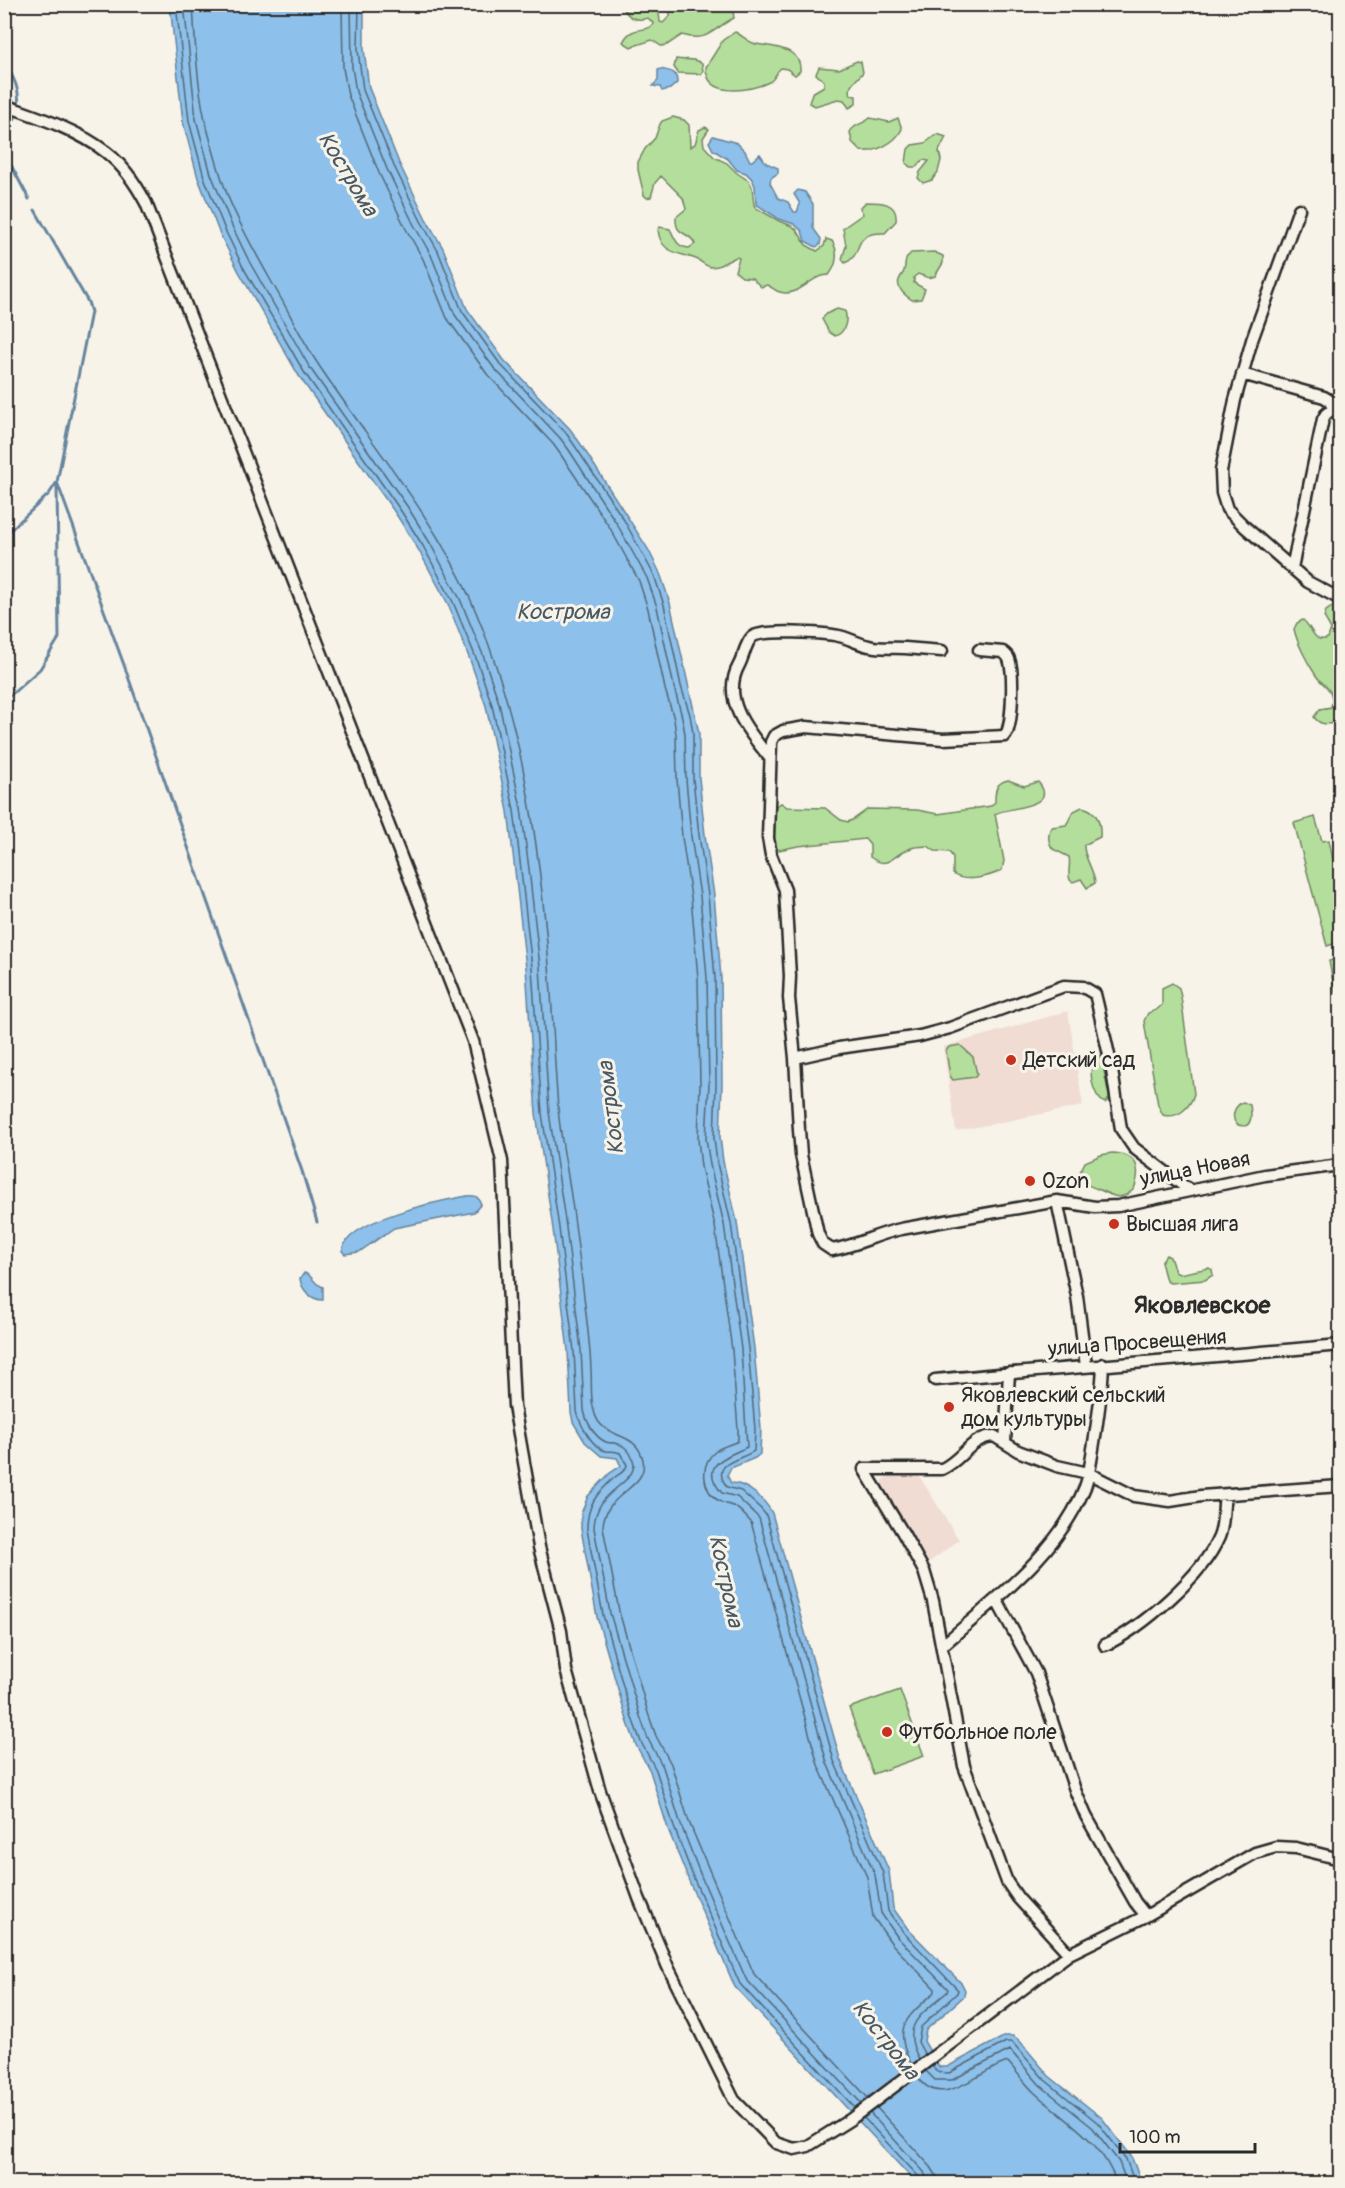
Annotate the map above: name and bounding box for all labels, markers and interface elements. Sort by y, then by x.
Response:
water label: Кострома [312,127,385,223]
water label: Кострома [516,598,611,626]
place label: Детский сад [1022,1047,1135,1074]
marker: Детский сад [1004,1053,1018,1067]
water label: Кострома [591,1058,631,1156]
street label: улица Новая [1137,1145,1252,1193]
place label: Ozon [1042,1168,1089,1195]
marker: Ozon [1023,1174,1037,1188]
place label: Высшая лига [1126,1211,1238,1238]
marker: Высшая лига [1107,1217,1121,1231]
district label: Яковлевское [1134,1291,1271,1320]
street label: улица Просвещения [1046,1323,1227,1363]
place label: Яковлевский сельский дом культуры [961,1382,1165,1433]
marker: Яковлевский сельский дом культуры [942,1400,956,1414]
water label: Кострома [703,1533,750,1631]
place label: Футбольное поле [899,1719,1057,1746]
marker: Футбольное поле [880,1725,894,1739]
water label: Кострома [846,1995,927,2087]
scale bar [1120,2116,1255,2154]
text: 100 m [1129,2126,1181,2149]

